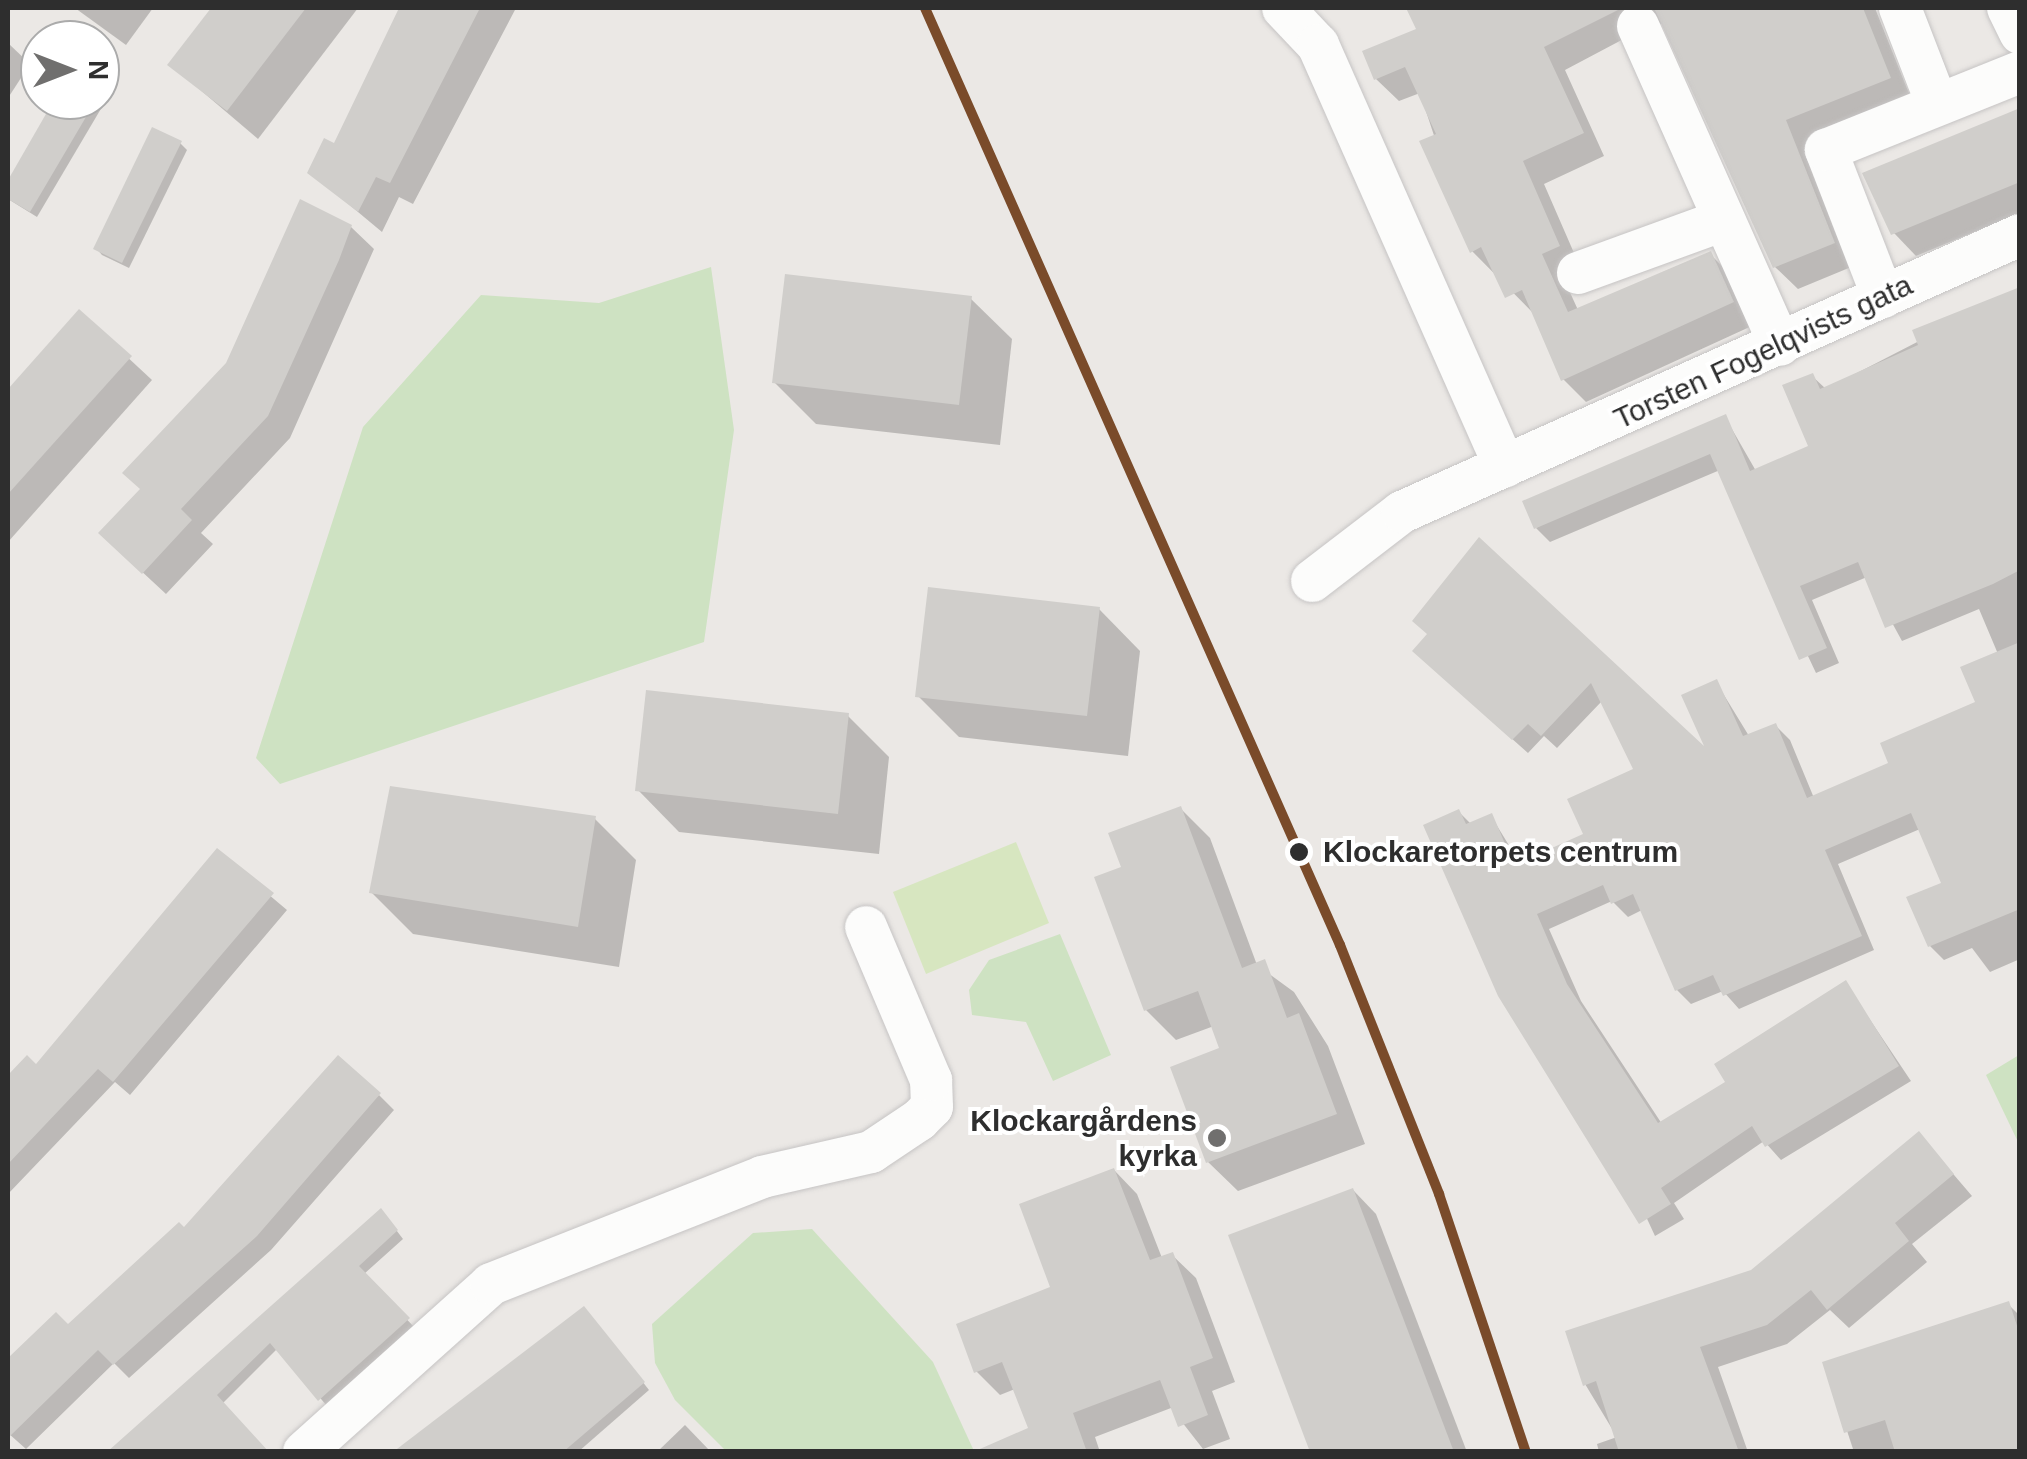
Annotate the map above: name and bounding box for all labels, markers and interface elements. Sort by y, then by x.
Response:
north arrow [20,20,120,120]
text: N [83,60,114,80]
street label: Torsten Fogelqvists gata [1608,267,1918,437]
place label: Klockaretorpets centrum [1323,834,1678,870]
marker: Klockaretorpets centrum [1284,837,1314,867]
place label: Klockargårdens kyrka [970,1103,1197,1174]
marker: Klockargårdens kyrka [1206,1127,1228,1149]

